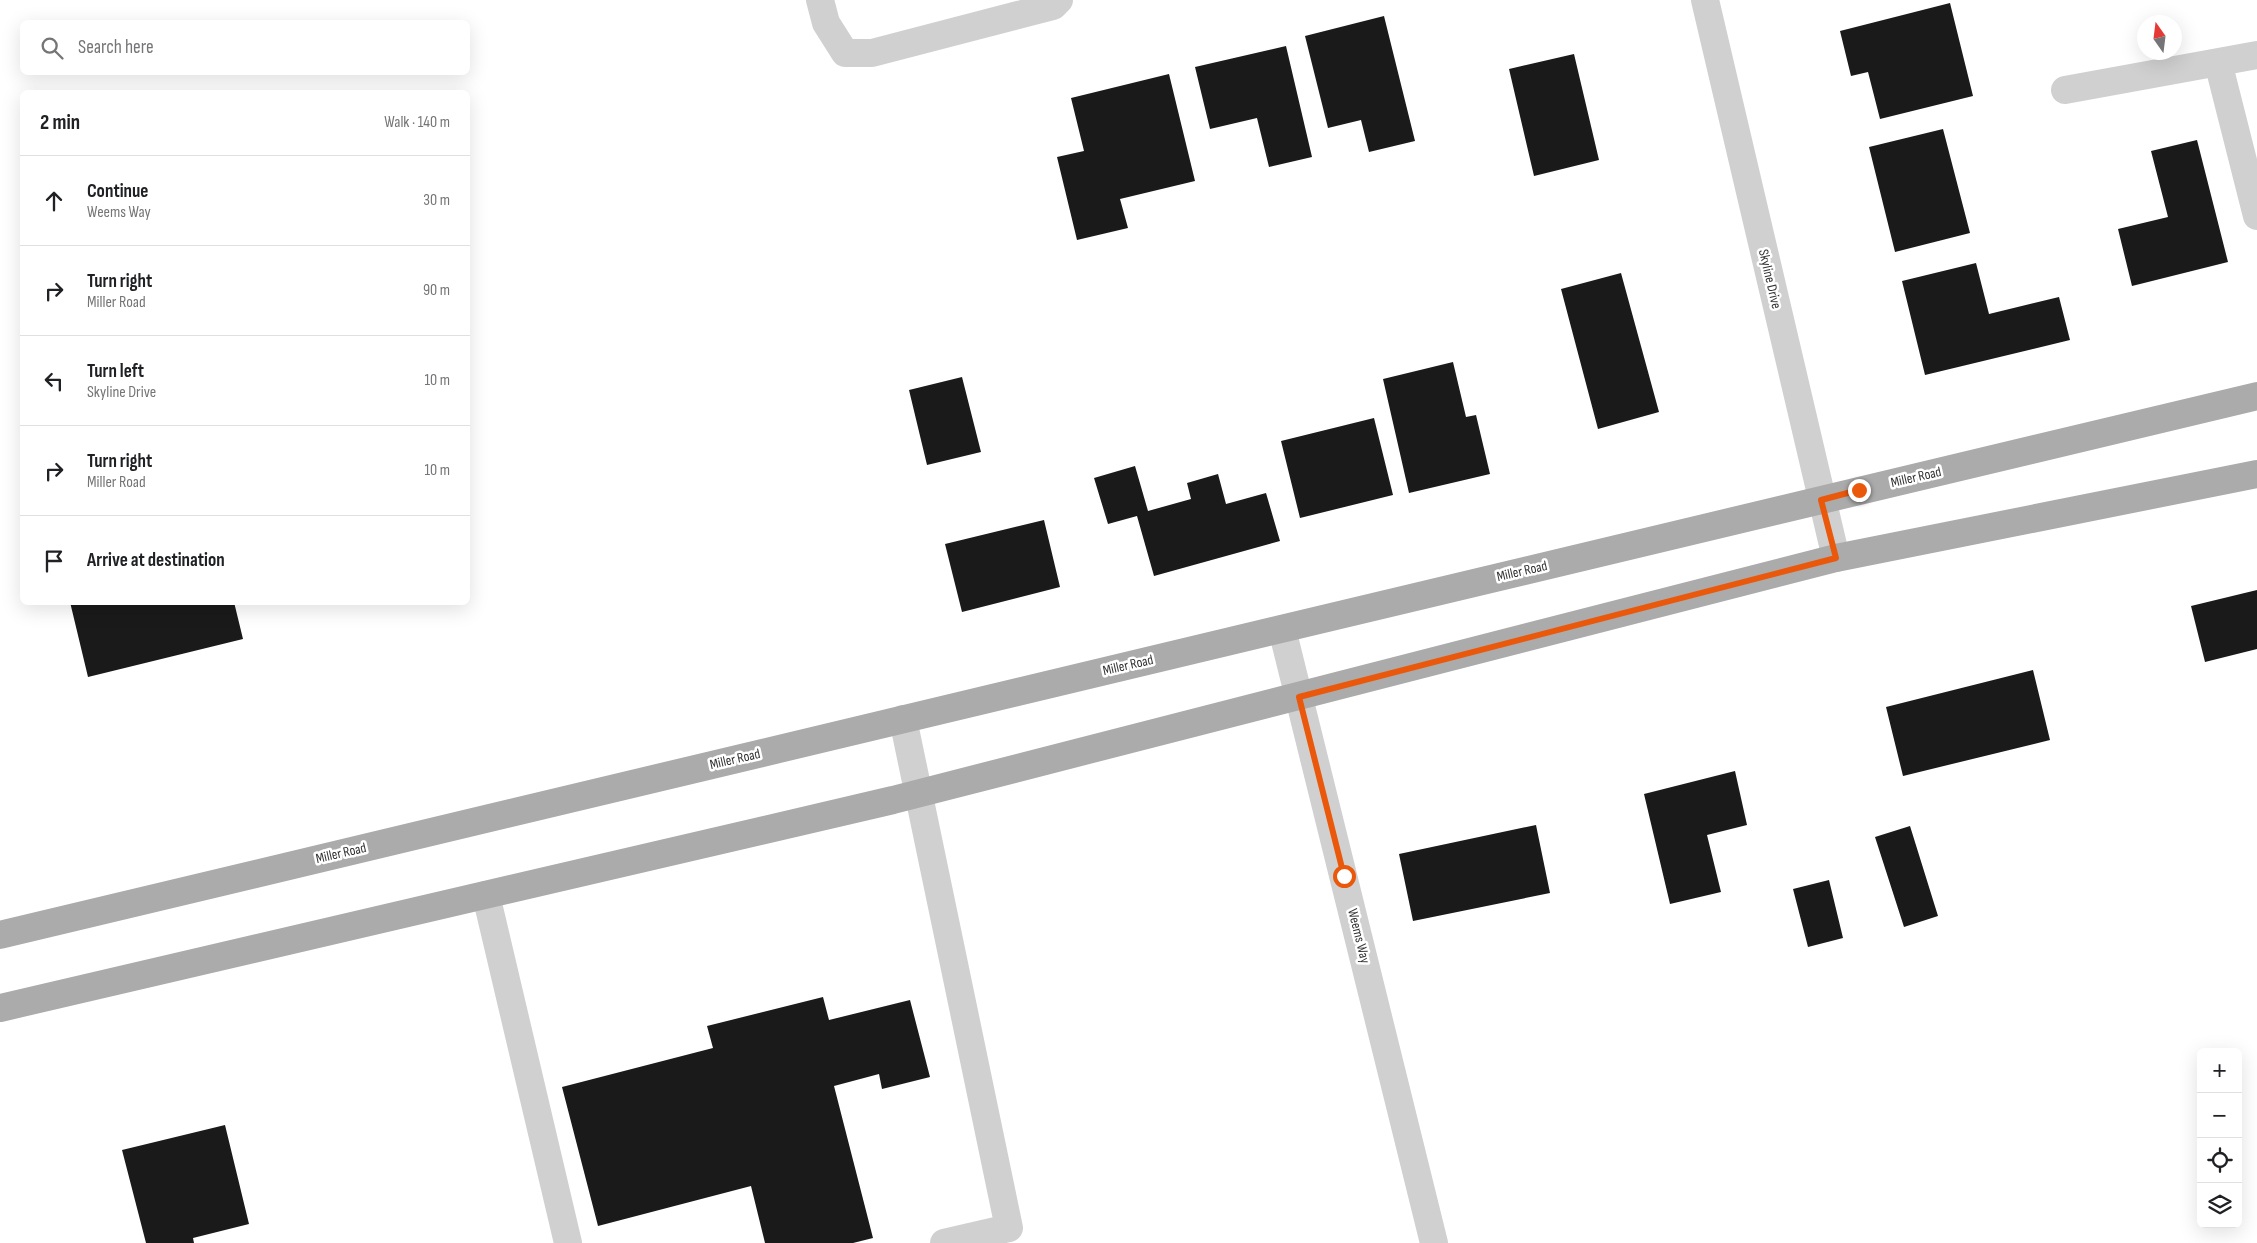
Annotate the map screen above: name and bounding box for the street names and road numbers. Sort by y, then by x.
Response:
street label: Skyline Drive [1755,248,1785,310]
street label: Miller Road [1889,463,1943,491]
street label: Miller Road [1495,557,1549,585]
street label: Miller Road [1101,651,1155,679]
street label: Miller Road [708,745,762,773]
street label: Miller Road [314,839,368,867]
street label: Weems Way [1344,907,1374,966]

